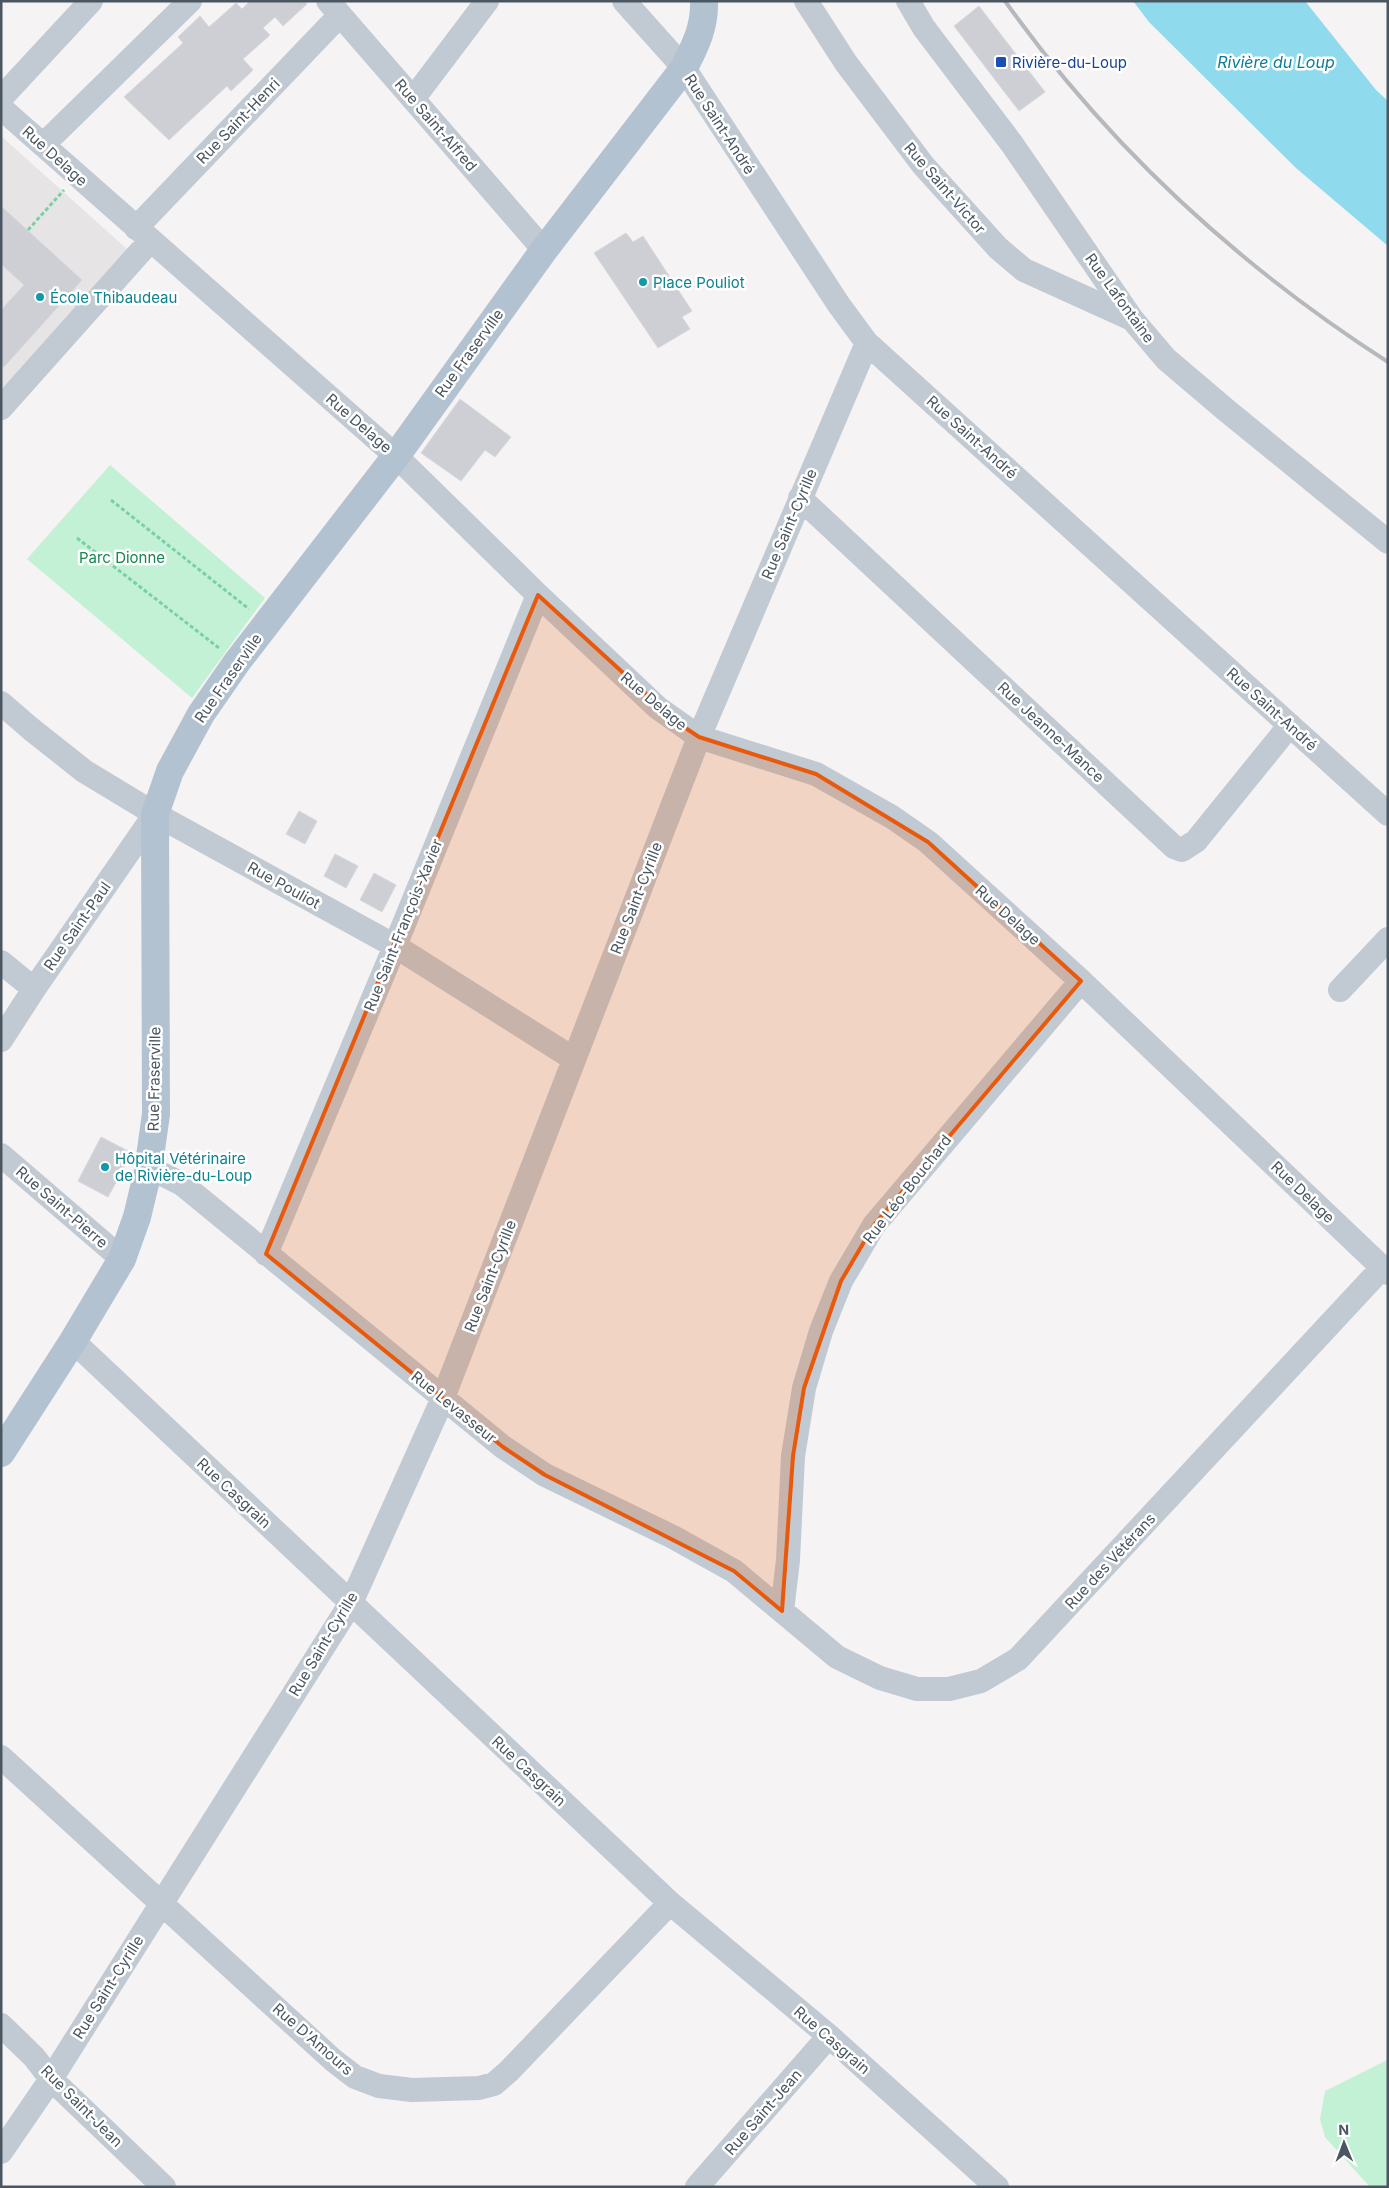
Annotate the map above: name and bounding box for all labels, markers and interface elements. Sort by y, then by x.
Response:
water label: Rivière du Loup [1217,52,1335,72]
place label: Rivière-du-Loup [1012,53,1127,72]
marker: Rivière-du-Loup [994,55,1008,69]
street label: Rue Saint-André [681,70,759,178]
street label: Rue Saint-Henri [192,74,284,168]
street label: Rue Saint-Alfred [391,75,481,175]
street label: Rue Delage [19,122,91,190]
street label: Rue Saint-Victor [900,138,990,238]
street label: Rue Lafontaine [1081,250,1159,346]
place label: Place Pouliot [653,273,745,292]
marker: Place Pouliot [637,276,649,288]
place label: École Thibaudeau [50,288,177,307]
marker: École Thibaudeau [34,291,46,303]
street label: Rue Fraserville [431,305,507,401]
street label: Rue Delage [322,389,396,457]
street label: Rue Saint-André [923,391,1021,483]
street label: Rue Saint-Cyrille [757,466,821,582]
park label: Parc Dionne [79,548,165,567]
street label: Rue Fraserville [190,630,266,726]
street label: Rue Saint-André [1223,663,1321,755]
street label: Rue Delage [617,668,691,734]
street label: Rue Jeanne-Mance [994,678,1108,786]
street label: Rue Saint-François-Xavier [360,836,446,1014]
street label: Rue Saint-Cyrille [606,839,666,957]
street label: Rue Pouliot [244,857,324,913]
street label: Rue Saint-Paul [39,878,115,974]
street label: Rue Delage [972,881,1044,949]
street label: Rue Fraserville [144,1027,164,1131]
street label: Rue Léo-Bouchard [859,1131,955,1247]
place label: Hôpital Vétérinaire de Rivière-du-Loup [115,1149,252,1185]
street label: Rue Delage [1267,1157,1339,1227]
marker: Hôpital Vétérinaire de Rivière-du-Loup [99,1161,111,1173]
street label: Rue Saint-Pierre [12,1162,112,1252]
street label: Rue Saint-Cyrille [460,1217,520,1335]
street label: Rue Levasseur [407,1367,501,1447]
street label: Rue Casgrain [193,1454,275,1532]
street label: Rue des Vétérans [1061,1509,1159,1613]
street label: Rue Saint-Cyrille [284,1588,362,1700]
street label: Rue Casgrain [488,1732,570,1810]
street label: Rue Saint-Cyrille [69,1932,147,2042]
street label: Rue D'Amours [269,1999,357,2079]
street label: Rue Casgrain [790,2002,874,2078]
street label: Rue Saint-Jean [37,2061,127,2151]
street label: Rue Saint-Jean [721,2065,805,2159]
north arrow [1319,2118,1369,2168]
text: N [1338,2121,1349,2138]

